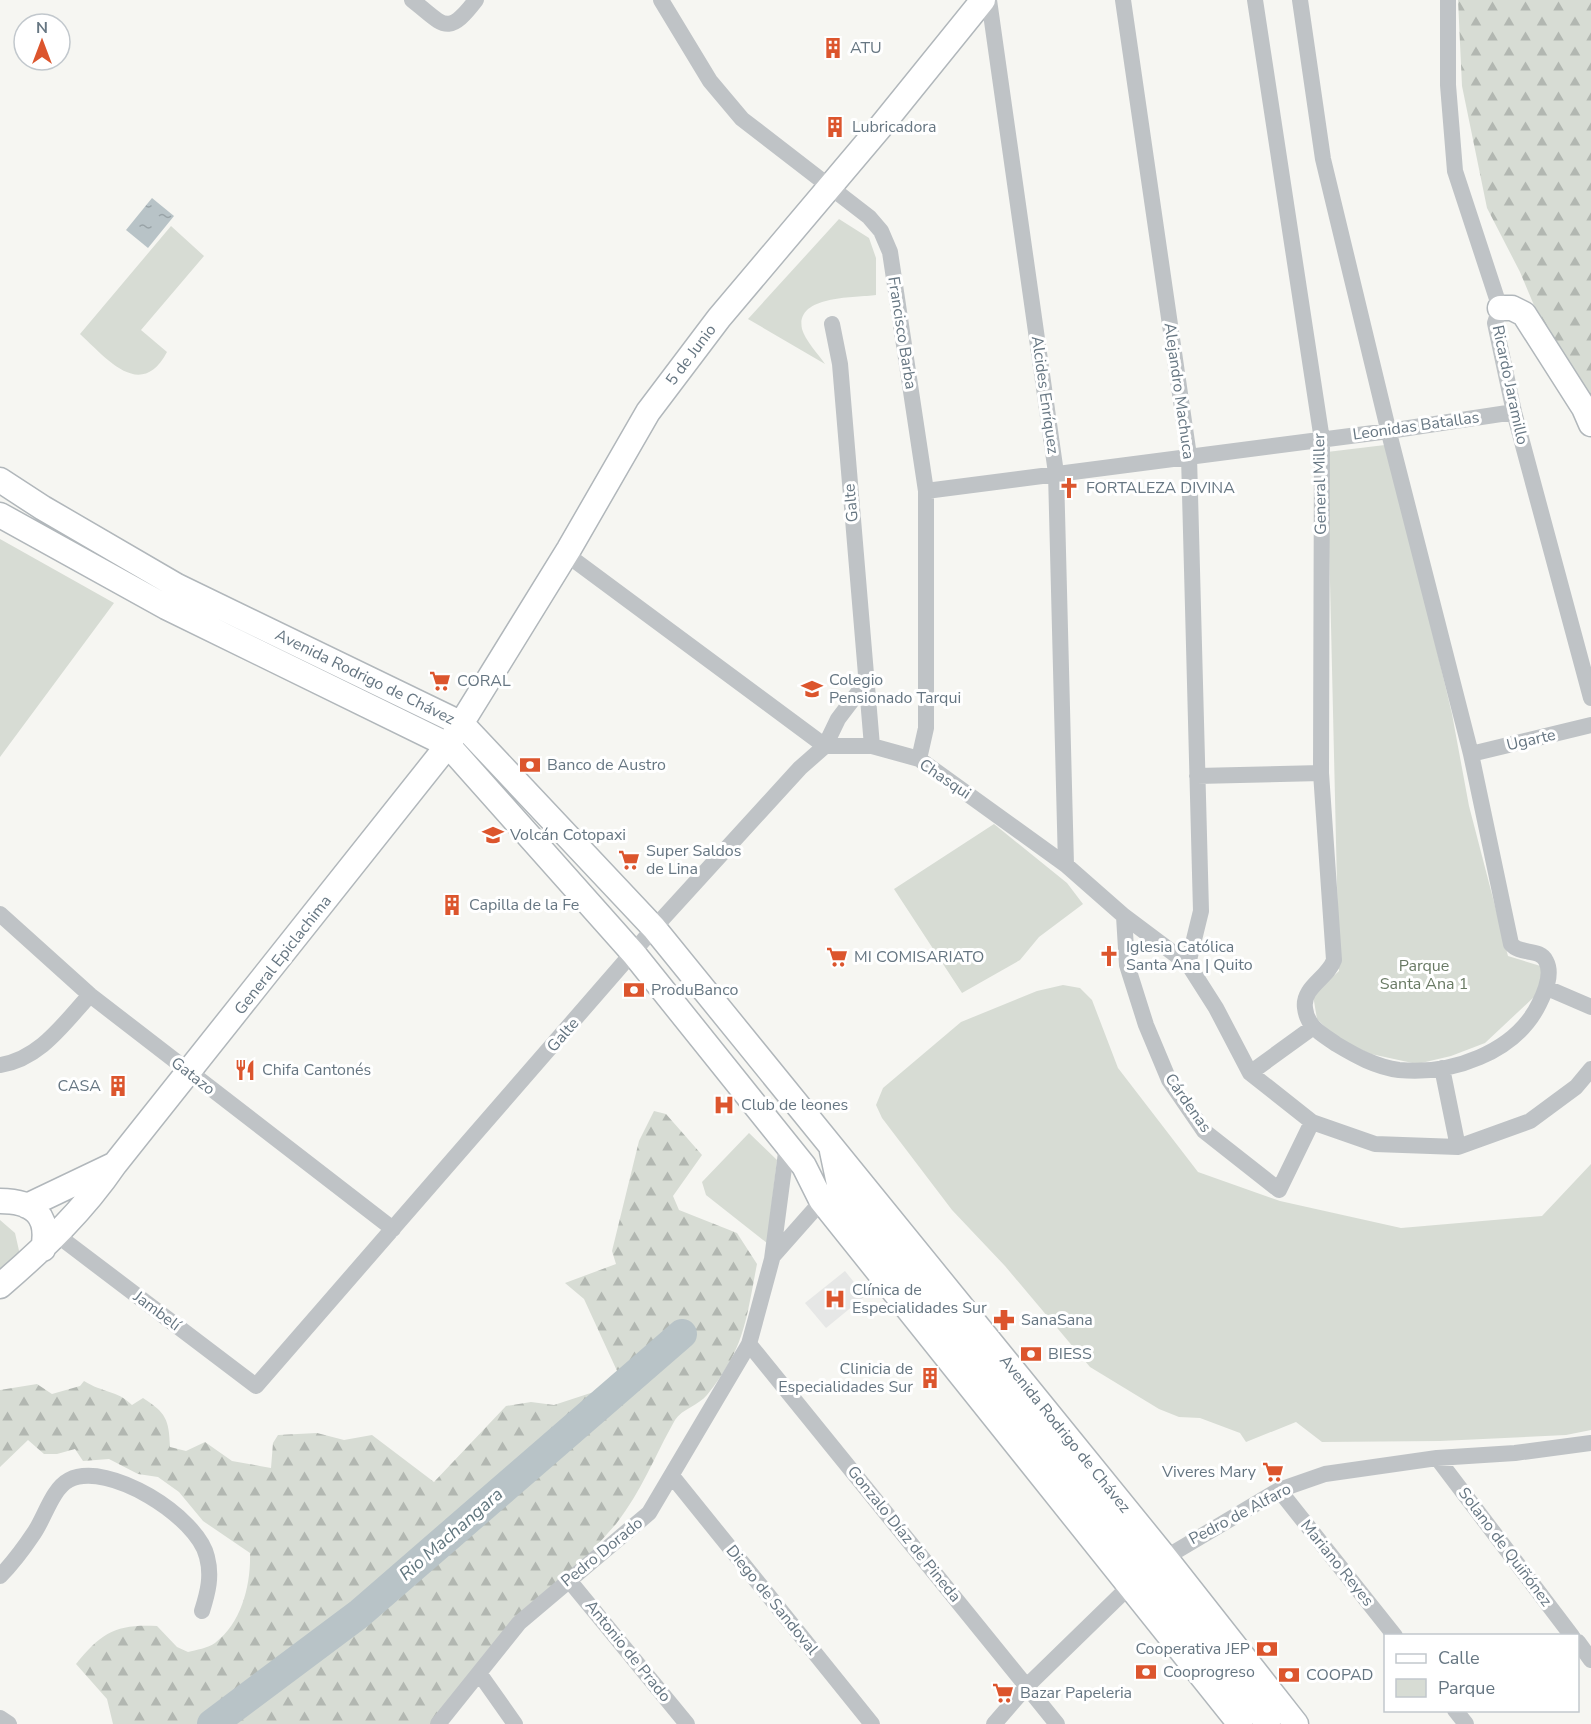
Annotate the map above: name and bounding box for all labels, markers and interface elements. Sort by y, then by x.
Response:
north arrow [12,12,72,72]
text: N [36,17,48,39]
building icon: ATU [821,36,845,60]
place label: ATU [850,37,882,59]
building icon: Lubricadora [823,115,847,139]
place label: Lubricadora [852,116,936,138]
street label: Francisco Barba [882,275,922,391]
street label: 5 de Junio [661,320,721,390]
street label: Alejandro Machuca [1159,321,1199,461]
street label: Ricardo Jaramillo [1487,323,1533,447]
street label: Alcides Enríquez [1026,334,1064,456]
street label: Leonidas Batallas [1351,406,1481,446]
street label: General Miller [1308,433,1332,535]
church icon: FORTALEZA DIVINA [1057,476,1081,500]
place label: FORTALEZA DIVINA [1086,477,1235,499]
street label: Galte [838,483,864,523]
street label: Avenida Rodrigo de Chávez [271,624,459,730]
supermarket icon: CORAL [428,669,452,693]
place label: Colegio Pensionado Tarqui [829,669,961,709]
place label: CORAL [457,670,511,692]
school or university icon: Colegio Pensionado Tarqui [800,677,824,701]
street label: Ugarte [1504,724,1558,756]
bank icon: Banco de Austro [518,753,542,777]
place label: Banco de Austro [547,754,666,776]
street label: Chasqui [915,754,975,804]
school or university icon: Volcán Cotopaxi [481,823,505,847]
place label: Volcán Cotopaxi [509,824,626,846]
place label: Super Saldos de Lina [646,840,741,880]
supermarket icon: Super Saldos de Lina [617,848,641,872]
street label: General Epiclachima [229,891,337,1019]
building icon: Capilla de la Fe [440,893,464,917]
place label: Capilla de la Fe [469,894,579,916]
place label: Iglesia Católica Santa Ana | Quito [1126,936,1253,976]
church icon: Iglesia Católica Santa Ana | Quito [1097,944,1121,968]
supermarket icon: MI COMISARIATO [825,945,849,969]
place label: MI COMISARIATO [854,946,984,968]
park label: Parque Santa Ana 1 [1380,955,1468,995]
bank icon: ProduBanco [622,978,646,1002]
place label: ProduBanco [651,979,738,1001]
street label: Galte [542,1013,584,1057]
street label: Gatazo [166,1052,220,1100]
restaurant icon: Chifa Cantonés [233,1058,257,1082]
place label: Chifa Cantonés [262,1059,371,1081]
street label: Cárdenas [1160,1069,1216,1137]
building icon: CASA [106,1074,130,1098]
place label: CASA [57,1075,101,1097]
hospital icon: Club de leones [712,1093,736,1117]
place label: Club de leones [741,1094,848,1116]
place label: Clínica de Especialidades Sur [852,1279,987,1319]
street label: Jambelí [128,1285,186,1337]
hospital icon: Clínica de Especialidades Sur [823,1287,847,1311]
pharmacy icon: SanaSana [992,1308,1016,1332]
place label: SanaSana [1021,1309,1093,1331]
bank icon: BIESS [1019,1342,1043,1366]
place label: BIESS [1048,1343,1092,1365]
street label: Avenida Rodrigo de Chávez [994,1350,1136,1518]
place label: Clinicia de Especialidades Sur [778,1358,913,1398]
building icon: Clinicia de Especialidades Sur [918,1366,942,1390]
supermarket icon: Viveres Mary [1261,1460,1285,1484]
street label: Gonzalo Díaz de Pineda [842,1461,966,1607]
place label: Viveres Mary [1161,1461,1257,1483]
street label: Pedro de Alfaro [1185,1478,1295,1550]
water label: Rio Machangara [394,1482,508,1586]
street label: Solano de Quiñónez [1453,1483,1557,1611]
street label: Pedro Dorado [556,1512,648,1592]
street label: Mariano Reyes [1295,1515,1379,1611]
street label: Diego de Sandoval [721,1541,823,1660]
street label: Antonio de Prado [580,1595,676,1707]
legend [1384,1634,1579,1712]
bank icon: Cooperativa JEP [1255,1637,1279,1661]
place label: Cooperativa JEP [1135,1638,1250,1660]
text: Calle [1438,1646,1480,1670]
bank icon: Cooprogreso [1134,1660,1158,1684]
place label: Cooprogreso [1163,1661,1255,1683]
bank icon: COOPAD [1277,1663,1301,1687]
place label: COOPAD [1306,1664,1374,1686]
text: Parque [1438,1676,1495,1700]
supermarket icon: Bazar Papeleria [991,1681,1015,1705]
place label: Bazar Papeleria [1020,1682,1132,1704]

